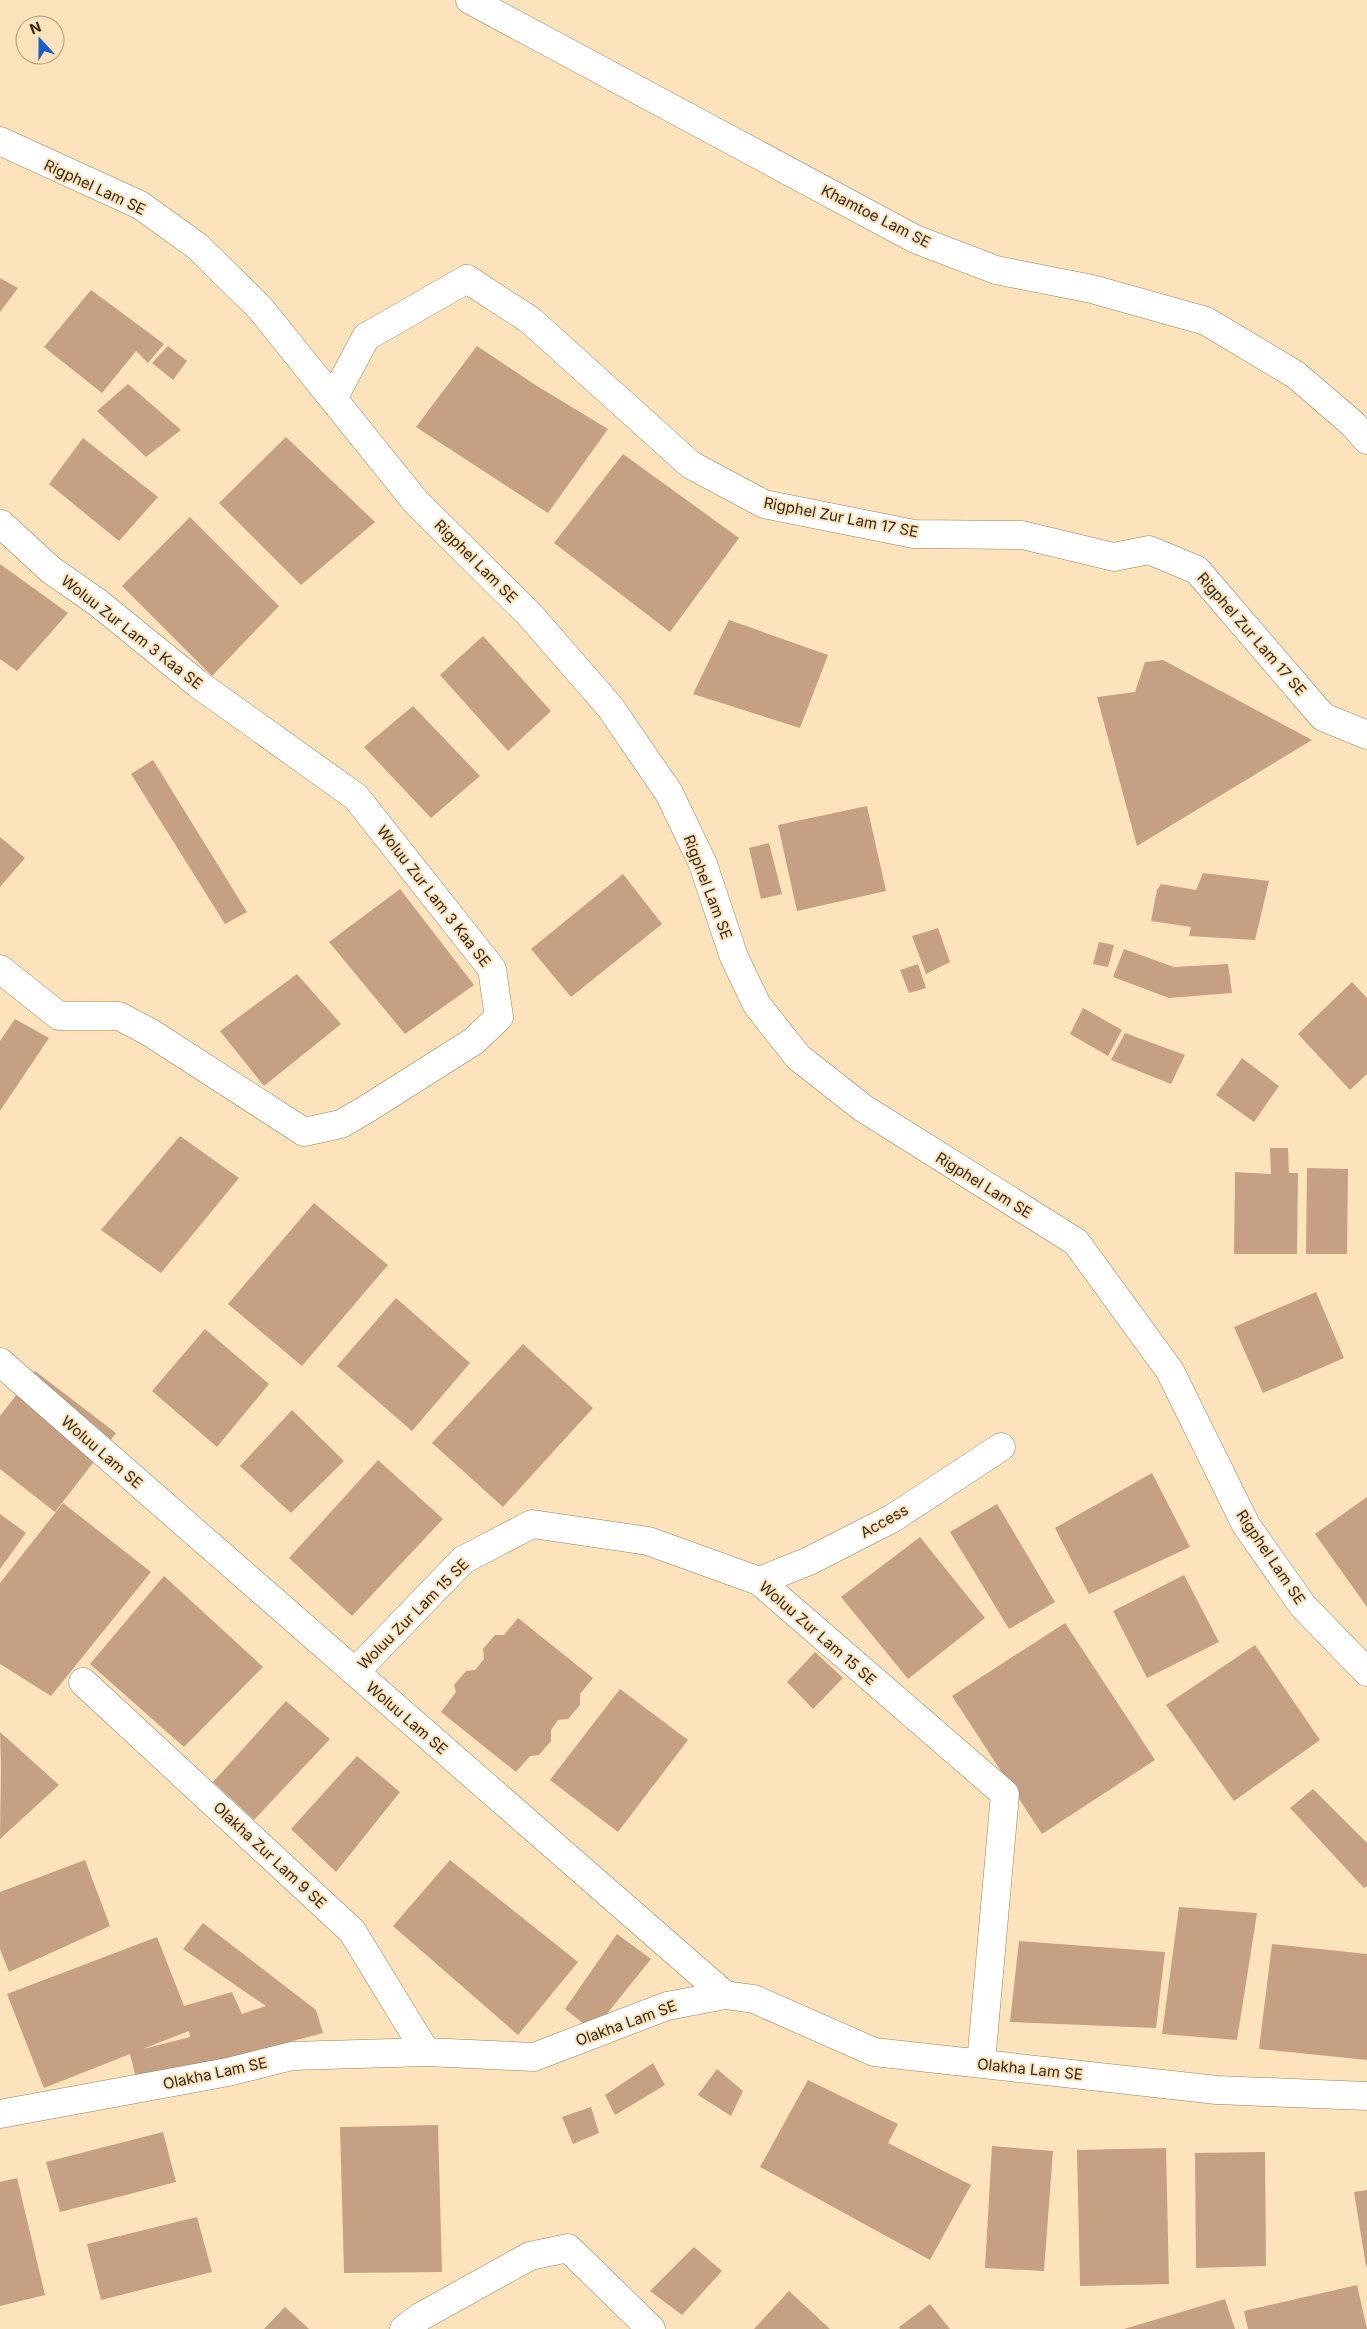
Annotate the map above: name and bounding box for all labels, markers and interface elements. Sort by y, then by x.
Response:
north arrow [15,15,65,65]
text: N [27,18,43,37]
street label: Rigphel Lam SE [41,155,149,219]
street label: Khamtoe Lam SE [818,180,934,252]
street label: Rigphel Zur Lam 17 SE [762,493,920,541]
street label: Rigphel Lam SE [430,515,522,607]
street label: Rigphel Zur Lam 17 SE [1193,569,1311,699]
street label: Woluu Zur Lam 3 Kaa SE [57,571,207,693]
street label: Woluu Zur Lam 3 Kaa SE [373,821,495,971]
street label: Rigphel Lam SE [679,832,737,942]
street label: Rigphel Lam SE [932,1148,1036,1222]
street label: Woluu Lam SE [57,1412,147,1492]
street label: Access [857,1500,911,1542]
street label: Rigphel Lam SE [1232,1506,1310,1608]
street label: Woluu Zur Lam 15 SE [354,1555,472,1673]
street label: Woluu Zur Lam 15 SE [755,1577,881,1689]
street label: Woluu Lam SE [362,1678,452,1758]
street label: Olakha Zur Lam 9 SE [209,1798,331,1912]
street label: Olakha Lam SE [573,1996,679,2050]
street label: Olakha Lam SE [161,2053,269,2093]
street label: Olakha Lam SE [976,2054,1084,2084]

